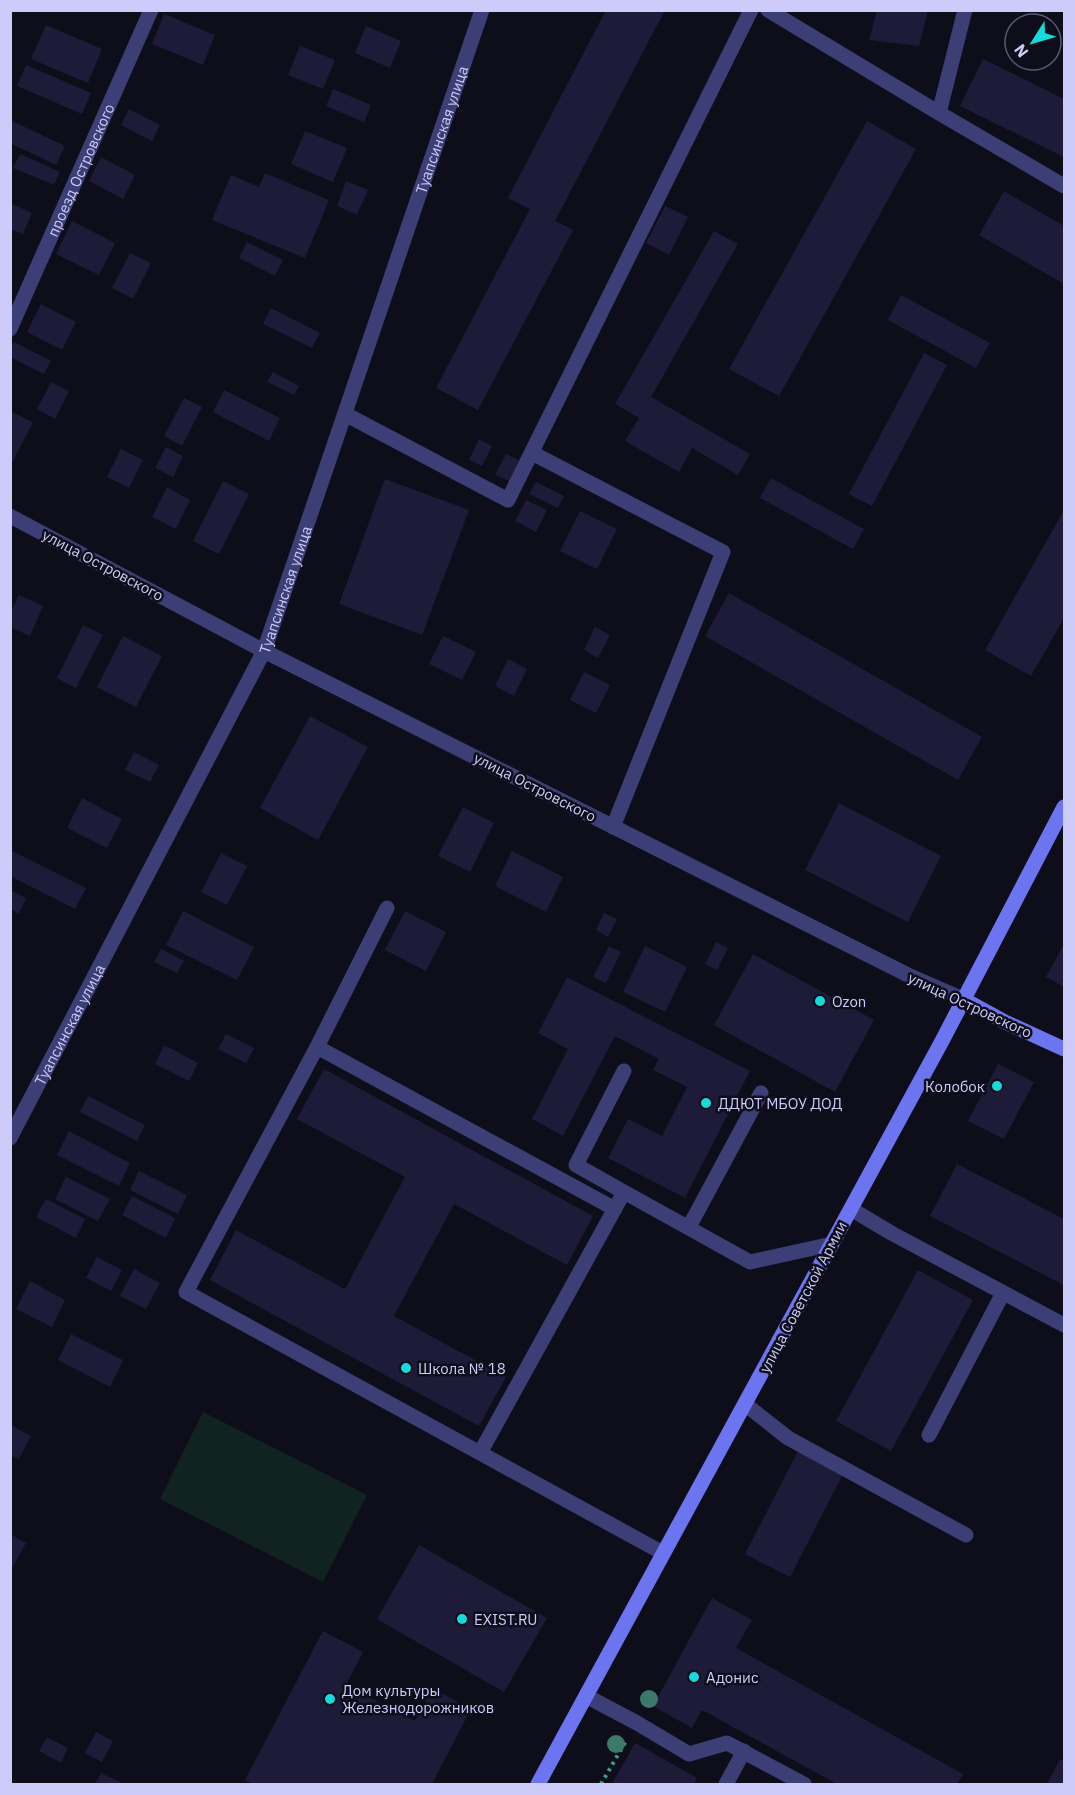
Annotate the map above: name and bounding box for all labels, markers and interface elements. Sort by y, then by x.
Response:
north arrow [1003,12,1063,72]
text: N [1010,40,1032,62]
street label: Туапсинская улица [411,63,472,196]
street label: проезд Островского [43,100,118,239]
street label: Туапсинская улица [254,523,315,656]
street label: улица Островского [39,525,167,605]
street label: улица Островского [471,748,599,826]
street label: Туапсинская улица [30,961,109,1088]
street label: улица Островского [905,968,1035,1042]
place label: Ozon [832,992,866,1011]
marker: Ozon [813,994,827,1008]
place label: Колобок [925,1077,985,1096]
marker: Колобок [990,1079,1004,1093]
place label: ДДЮТ МБОУ ДОД [718,1094,842,1113]
marker: ДДЮТ МБОУ ДОД [699,1096,713,1110]
street label: улица Советской Армии [755,1218,851,1376]
place label: Школа № 18 [418,1359,506,1378]
marker: Школа № 18 [399,1361,413,1375]
place label: EXIST.RU [474,1610,538,1629]
marker: EXIST.RU [455,1612,469,1626]
place label: Адонис [706,1668,759,1687]
marker: Адонис [687,1670,701,1684]
place label: Дом культуры Железнодорожников [342,1681,494,1717]
marker: Дом культуры Железнодорожников [323,1692,337,1706]

